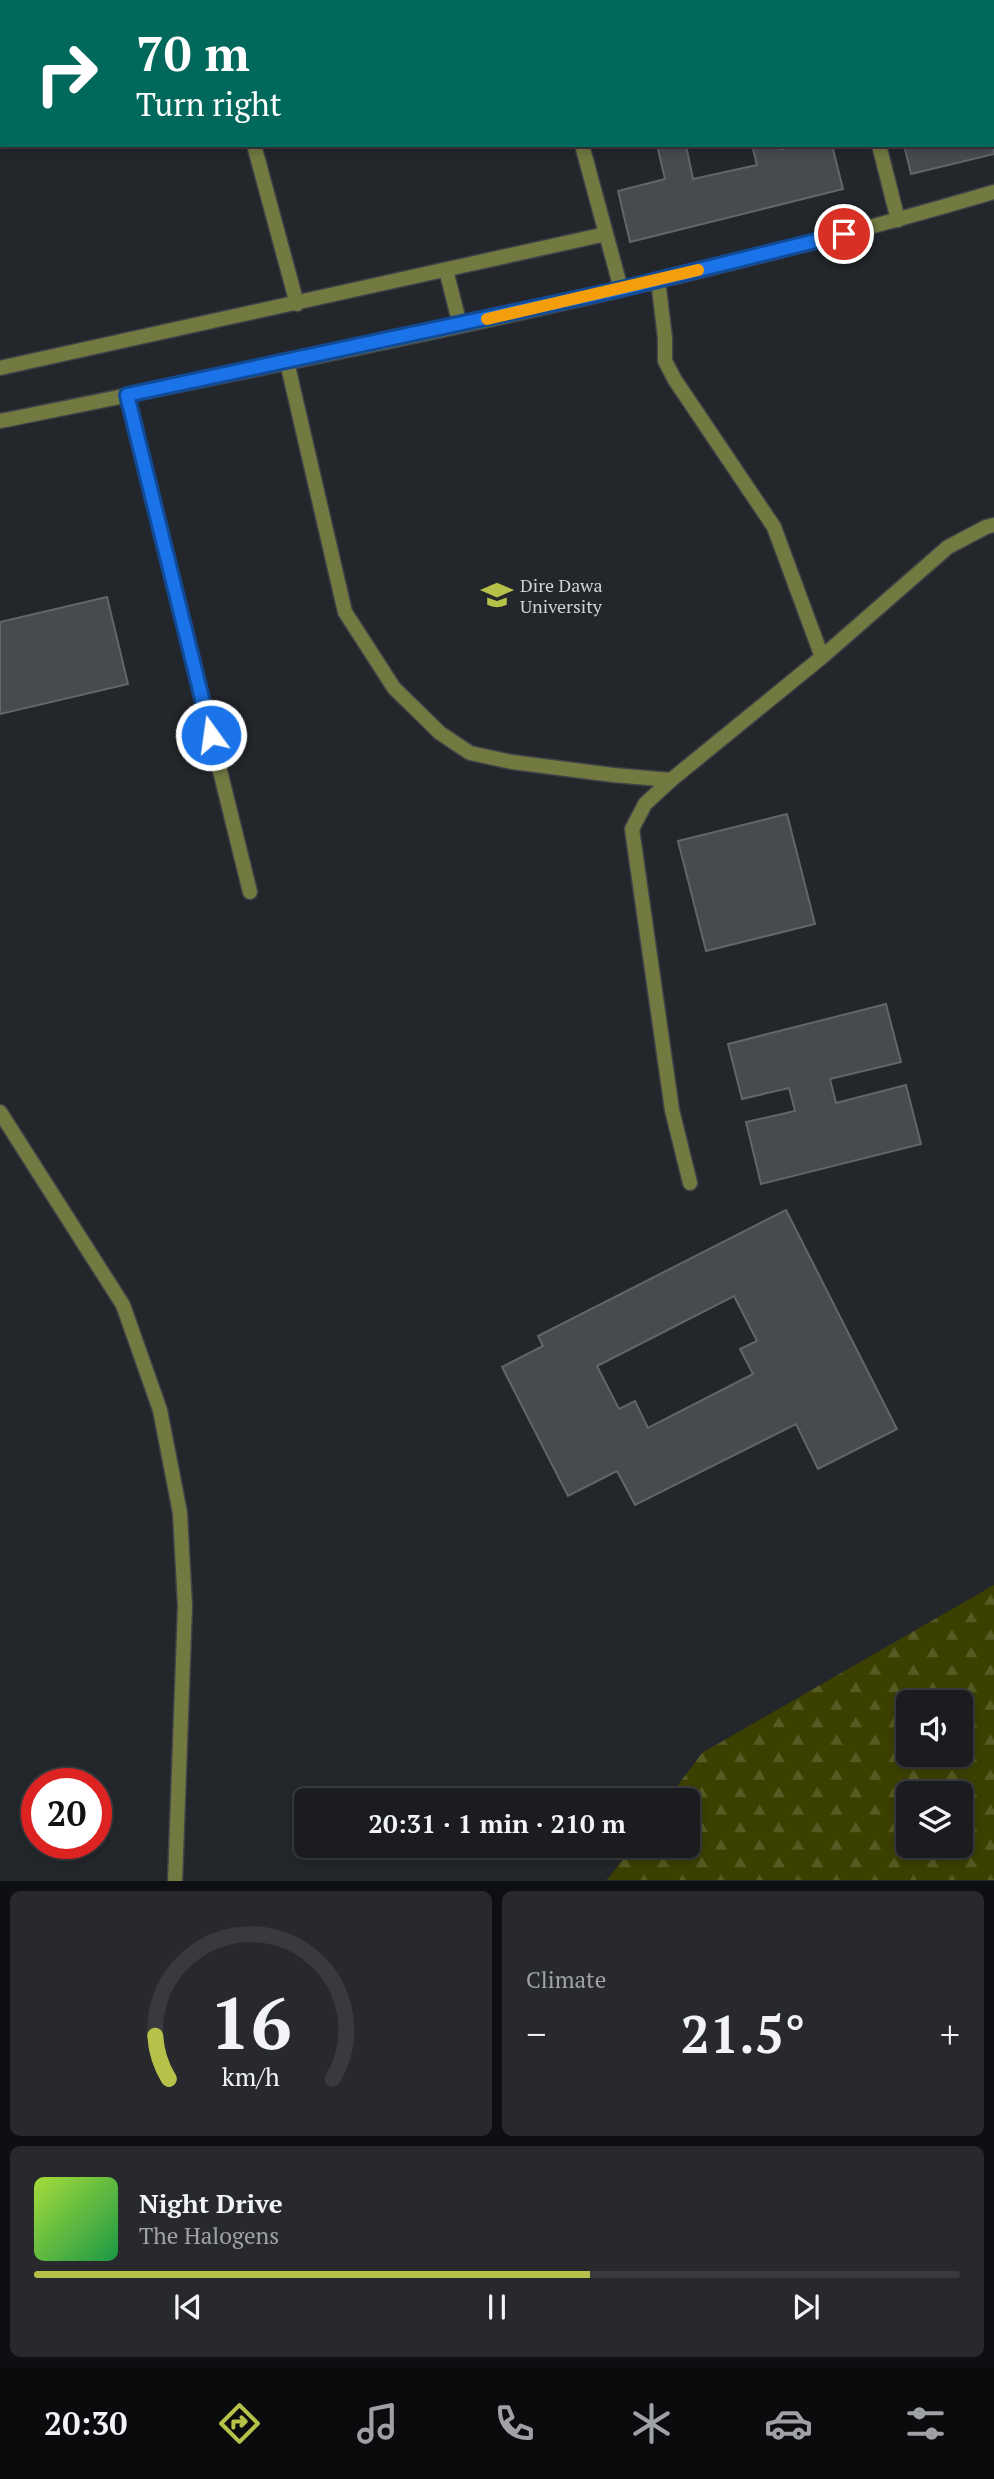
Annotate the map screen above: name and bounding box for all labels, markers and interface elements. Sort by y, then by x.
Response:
text: 70 m [136,20,250,85]
icon: right [21,28,112,119]
text: Turn right [136,83,282,125]
pin [814,204,874,264]
icon: arrive [825,215,863,253]
place label: Dire Dawa University [520,573,603,618]
school or university icon: Dire Dawa University [480,578,514,612]
position arrow [174,698,248,772]
map controls [896,1690,973,1858]
button: sound [896,1690,973,1767]
speed limit sign: 20 [21,1768,112,1859]
button: layers [896,1781,973,1858]
text: 20:31 · 1 min · 210 m [368,1806,626,1840]
text: Climate [526,1964,606,1995]
text: 16 [210,1974,292,2071]
text: 21.5° [680,1999,806,2068]
text: − [526,2009,546,2059]
text: + [940,2009,960,2059]
text: km/h [222,2060,280,2093]
text: Night Drive [139,2186,283,2220]
text: The Halogens [139,2220,279,2251]
icon: previous [169,2288,207,2326]
icon: pause [478,2288,516,2326]
icon: next [787,2288,825,2326]
icon: directions [215,2399,264,2448]
icon: music [353,2399,402,2448]
icon: phone [490,2399,539,2448]
icon: climate [627,2399,676,2448]
icon: car [764,2399,813,2448]
icon: filters [901,2399,950,2448]
text: 20:30 [44,2402,127,2444]

